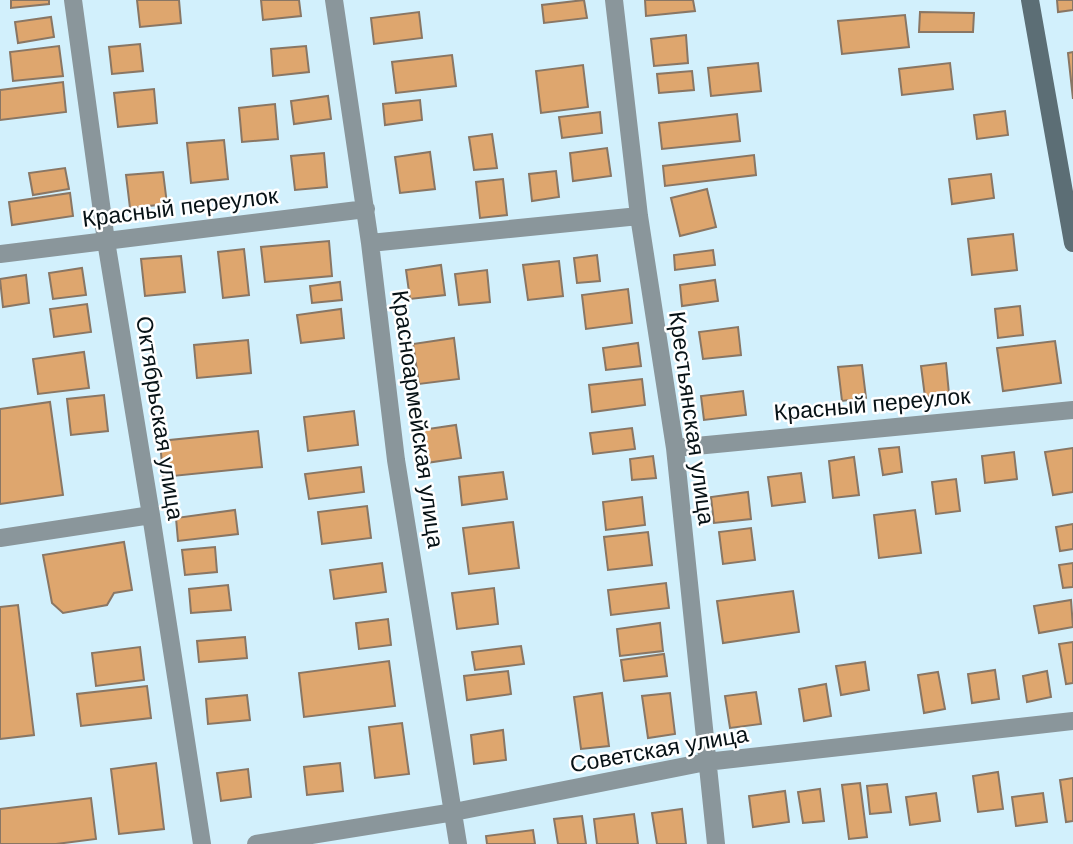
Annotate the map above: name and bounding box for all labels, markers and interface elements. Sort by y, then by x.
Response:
street label: Красный переулок [81,182,280,232]
street label: Красноармейская улица [387,288,449,550]
street label: Крестьянская улица [664,310,720,527]
street label: Октябрьская улица [131,314,189,522]
street label: Красный переулок [773,382,972,426]
street label: Советская улица [568,720,750,777]

